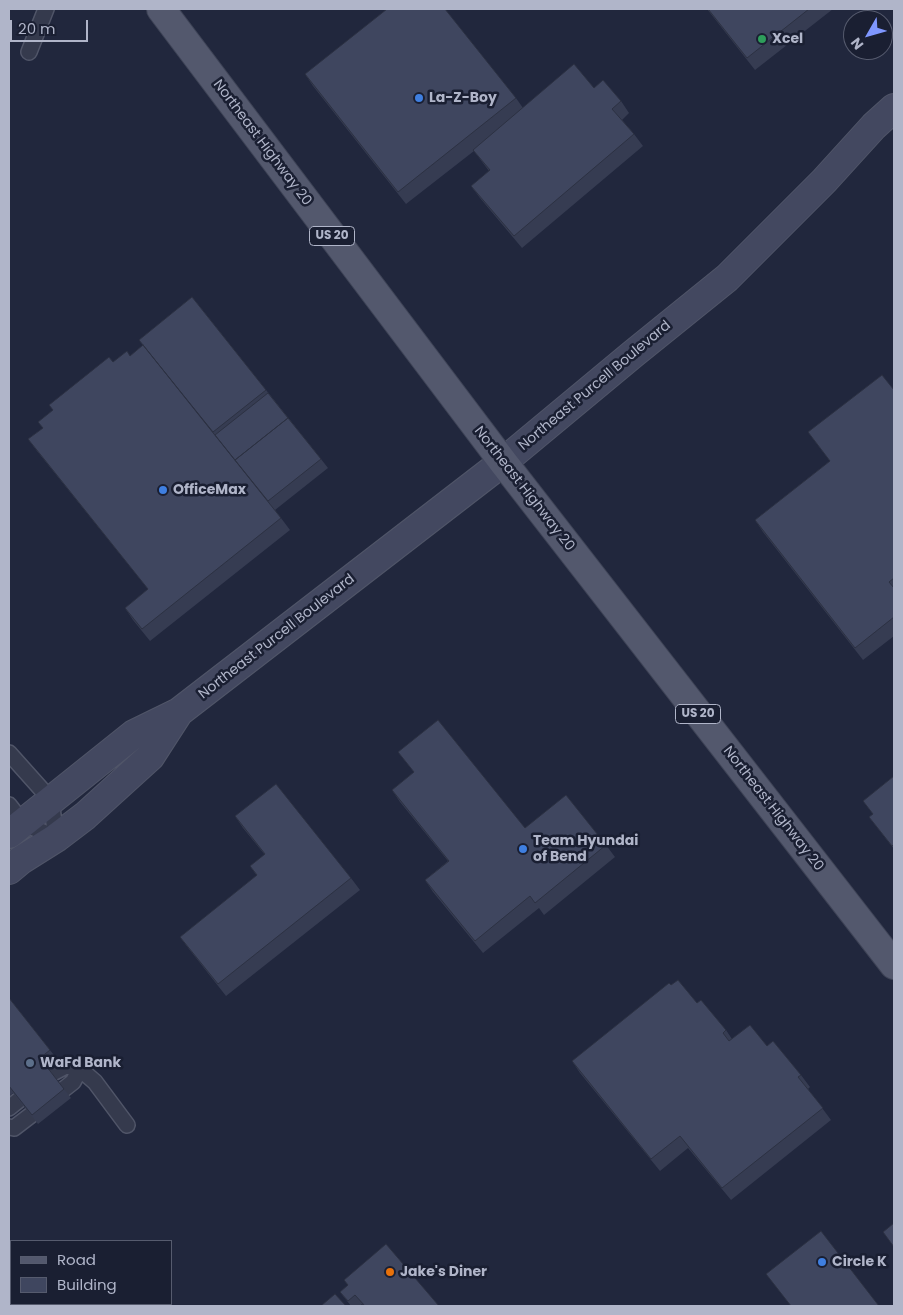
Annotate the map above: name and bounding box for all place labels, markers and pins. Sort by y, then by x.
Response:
place label: Xcel [772,31,803,47]
marker: Xcel [756,33,768,45]
place label: La-Z-Boy [429,90,497,106]
marker: La-Z-Boy [413,92,425,104]
place label: OfficeMax [173,482,246,498]
marker: OfficeMax [157,484,169,496]
place label: Team Hyundai of Bend [533,833,638,866]
marker: Team Hyundai of Bend [517,843,529,855]
place label: WaFd Bank [40,1055,121,1071]
marker: WaFd Bank [24,1057,36,1069]
place label: Circle K [832,1254,887,1270]
marker: Circle K [816,1256,828,1268]
place label: Jake's Diner [400,1264,487,1280]
marker: Jake's Diner [384,1266,396,1278]

